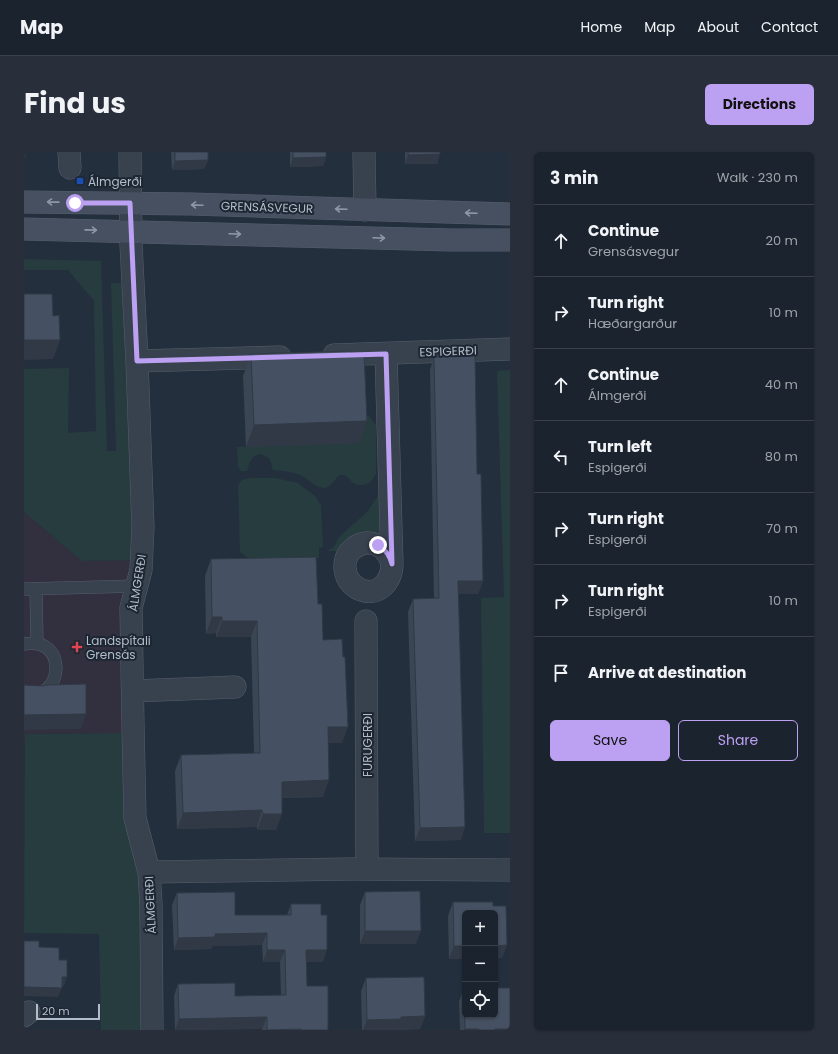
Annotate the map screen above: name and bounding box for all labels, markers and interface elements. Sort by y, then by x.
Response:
text: Map [20,14,63,41]
text: Home [580,17,622,37]
text: Map [644,17,675,37]
text: About [697,17,739,37]
text: Contact [761,17,818,37]
text: Find us [24,84,126,123]
button: Directions [705,84,814,125]
text: 3 min [550,166,598,190]
text: Walk · 230 m [717,168,798,187]
place label: Álmgerði [88,173,142,190]
marker: Álmgerði [75,176,85,186]
route start [66,194,84,212]
street label: GRENSÁSVEGUR [221,197,313,217]
one-way arrow [47,199,60,206]
one-way arrow [191,201,204,208]
one-way arrow [335,206,348,213]
one-way arrow [465,209,478,217]
text: Continue [588,220,659,241]
one-way arrow [84,226,97,234]
icon: ahead [550,230,572,252]
one-way arrow [228,231,241,238]
text: 20 m [765,231,798,250]
one-way arrow [372,235,385,242]
text: Grensásvegur [588,242,679,261]
text: Turn right [588,292,664,313]
icon: right [550,302,572,324]
text: 10 m [769,303,798,322]
text: Hæðargarður [588,314,677,333]
street label: ESPIGERÐI [419,341,477,360]
text: Continue [588,364,659,385]
icon: ahead [550,374,572,396]
text: 40 m [765,375,798,394]
text: Álmgerði [588,386,647,405]
text: Turn left [588,436,652,457]
icon: left [550,446,572,468]
text: 80 m [765,447,798,466]
text: Espigerði [588,458,647,477]
text: Turn right [588,508,664,529]
icon: right [550,518,572,540]
text: 70 m [766,519,798,538]
text: Espigerði [588,530,647,549]
route end [369,536,387,554]
street label: ÁLMGERÐI [124,553,150,613]
text: Turn right [588,580,664,601]
icon: right [550,590,572,612]
text: 10 m [769,591,798,610]
text: Espigerði [588,602,647,621]
place label: Landspítali Grensás [86,632,151,663]
marker: Landspítali Grensás [71,641,83,653]
icon: arrive [550,662,572,684]
text: Arrive at destination [588,662,746,683]
street label: FURUGERÐI [359,713,376,777]
button: Save [550,720,670,761]
button: Share [678,720,798,761]
street label: ÁLMGERÐI [140,876,160,934]
map controls [462,910,498,1018]
button: + [462,910,498,946]
button: − [462,946,498,982]
button: locate [462,982,498,1018]
scale bar [36,1002,100,1021]
text: 20 m [42,1003,70,1019]

